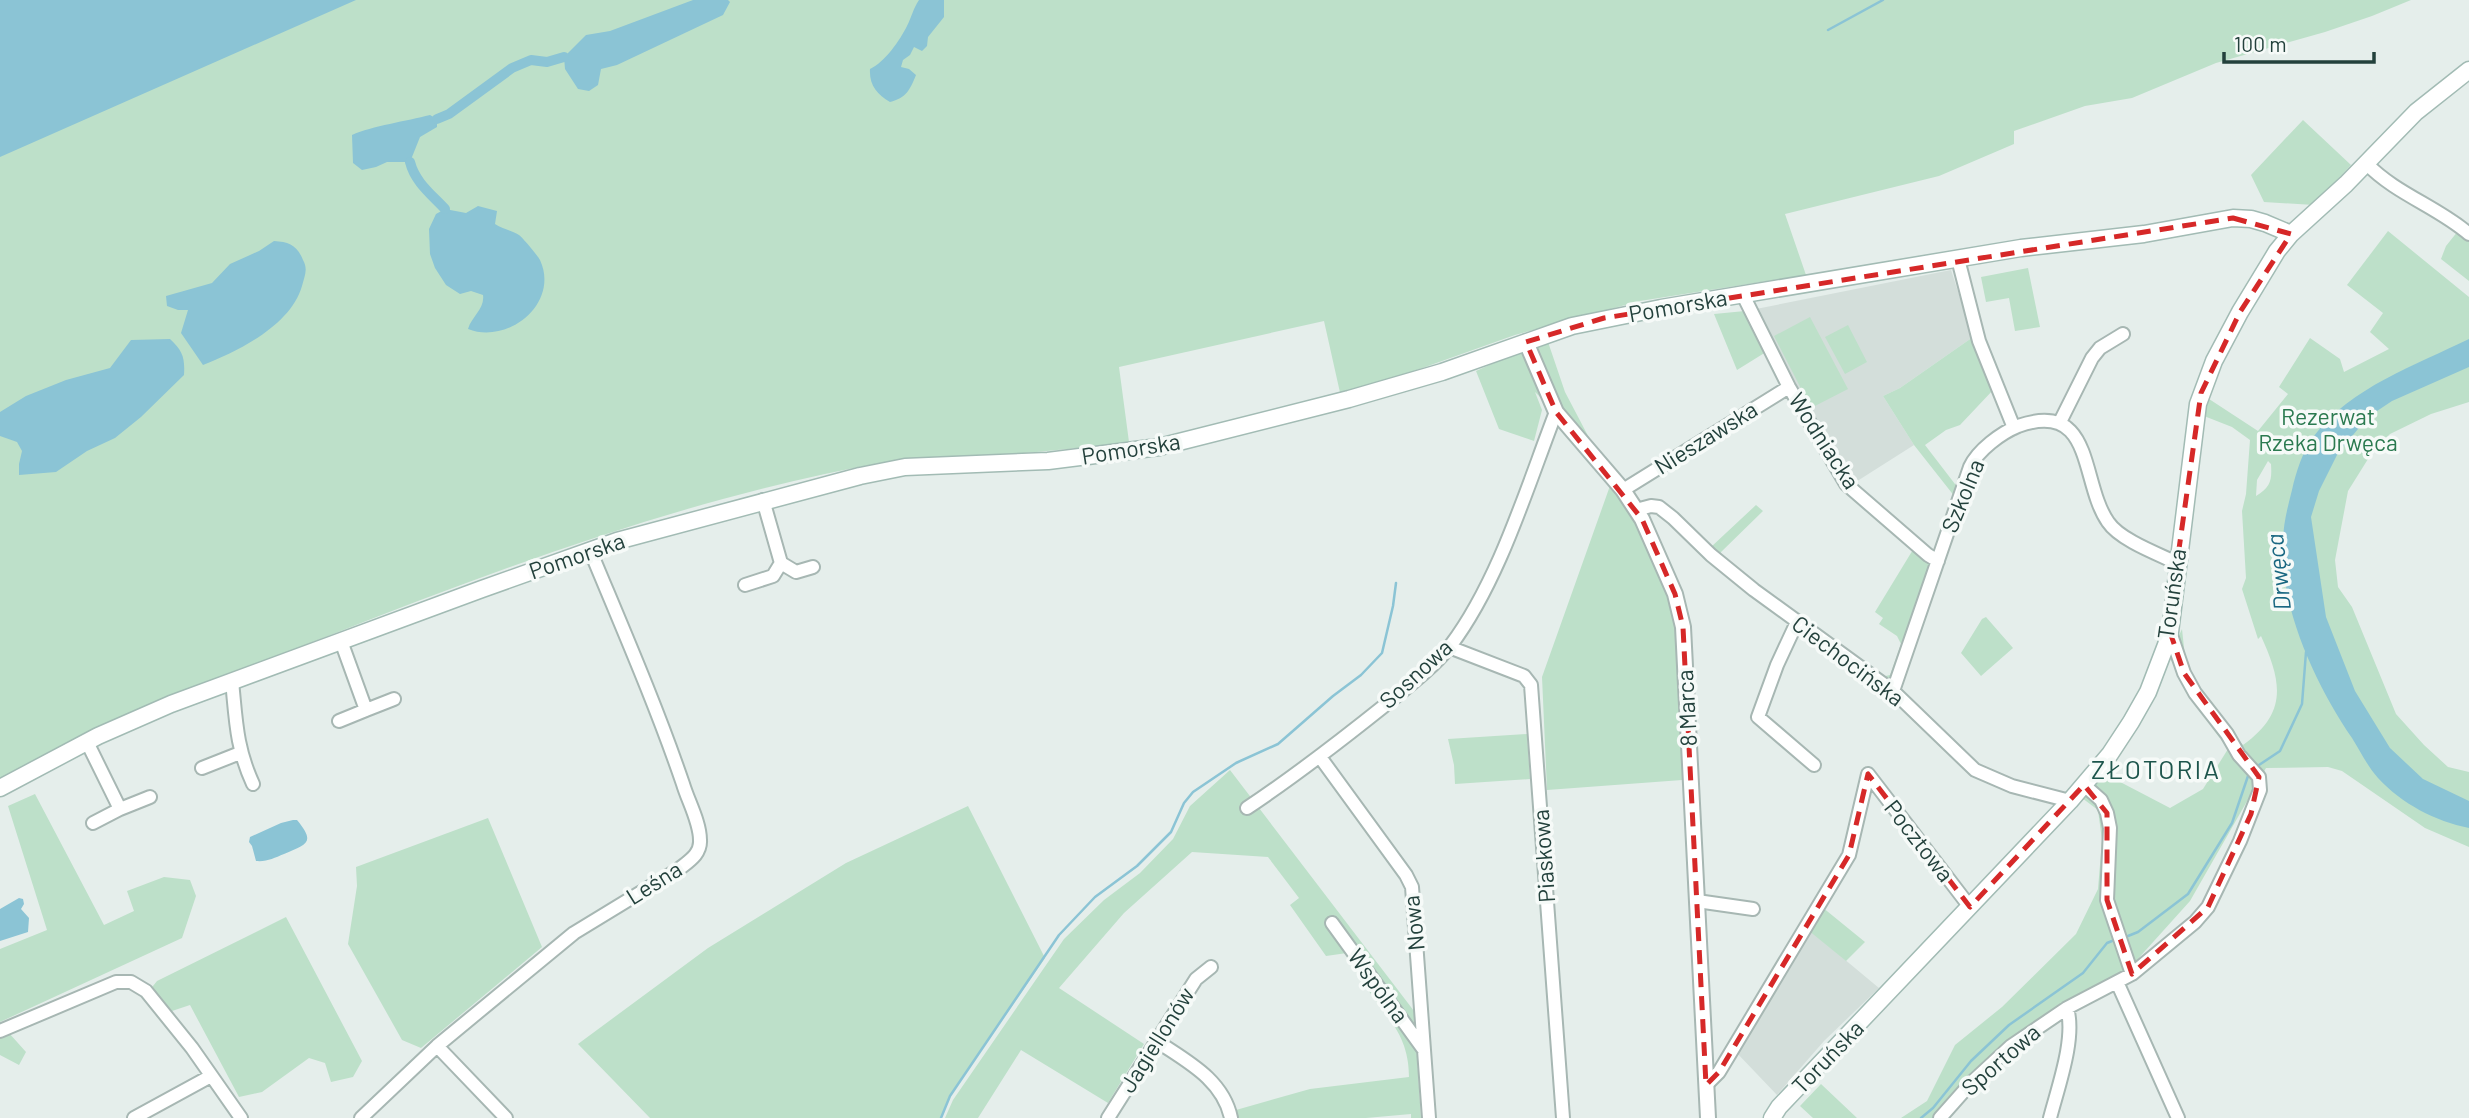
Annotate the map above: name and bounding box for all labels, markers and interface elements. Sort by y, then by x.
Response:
scale bar [2224,21,2374,65]
text: 100 m [2234,31,2287,56]
street label: Pomorska [1626,283,1729,327]
street label: Wodniacka [1783,387,1866,494]
street label: Nieszawska [1649,394,1762,480]
park label: Rezerwat Rzeka Drwęca [2258,402,2398,456]
street label: Pomorska [1079,426,1182,470]
street label: Szkolna [1935,455,1989,536]
street label: Pomorska [525,526,628,585]
water label: Drwęca [2259,532,2296,612]
street label: Toruńska [2151,547,2191,641]
street label: Ciechocińska [1787,609,1910,711]
street label: Sosnowa [1373,633,1458,714]
street label: 8 Marca [1670,669,1702,747]
district label: ZŁOTORIA [2091,753,2221,784]
street label: Pocztowa [1879,794,1960,887]
street label: Piaskowa [1526,808,1560,904]
street label: Leśna [620,854,687,910]
street label: Nowa [1396,894,1430,952]
street label: Wspólna [1342,943,1415,1028]
street label: Jagiellonów [1113,981,1200,1097]
street label: Toruńska [1786,1014,1869,1099]
street label: Sportowa [1955,1017,2046,1101]

